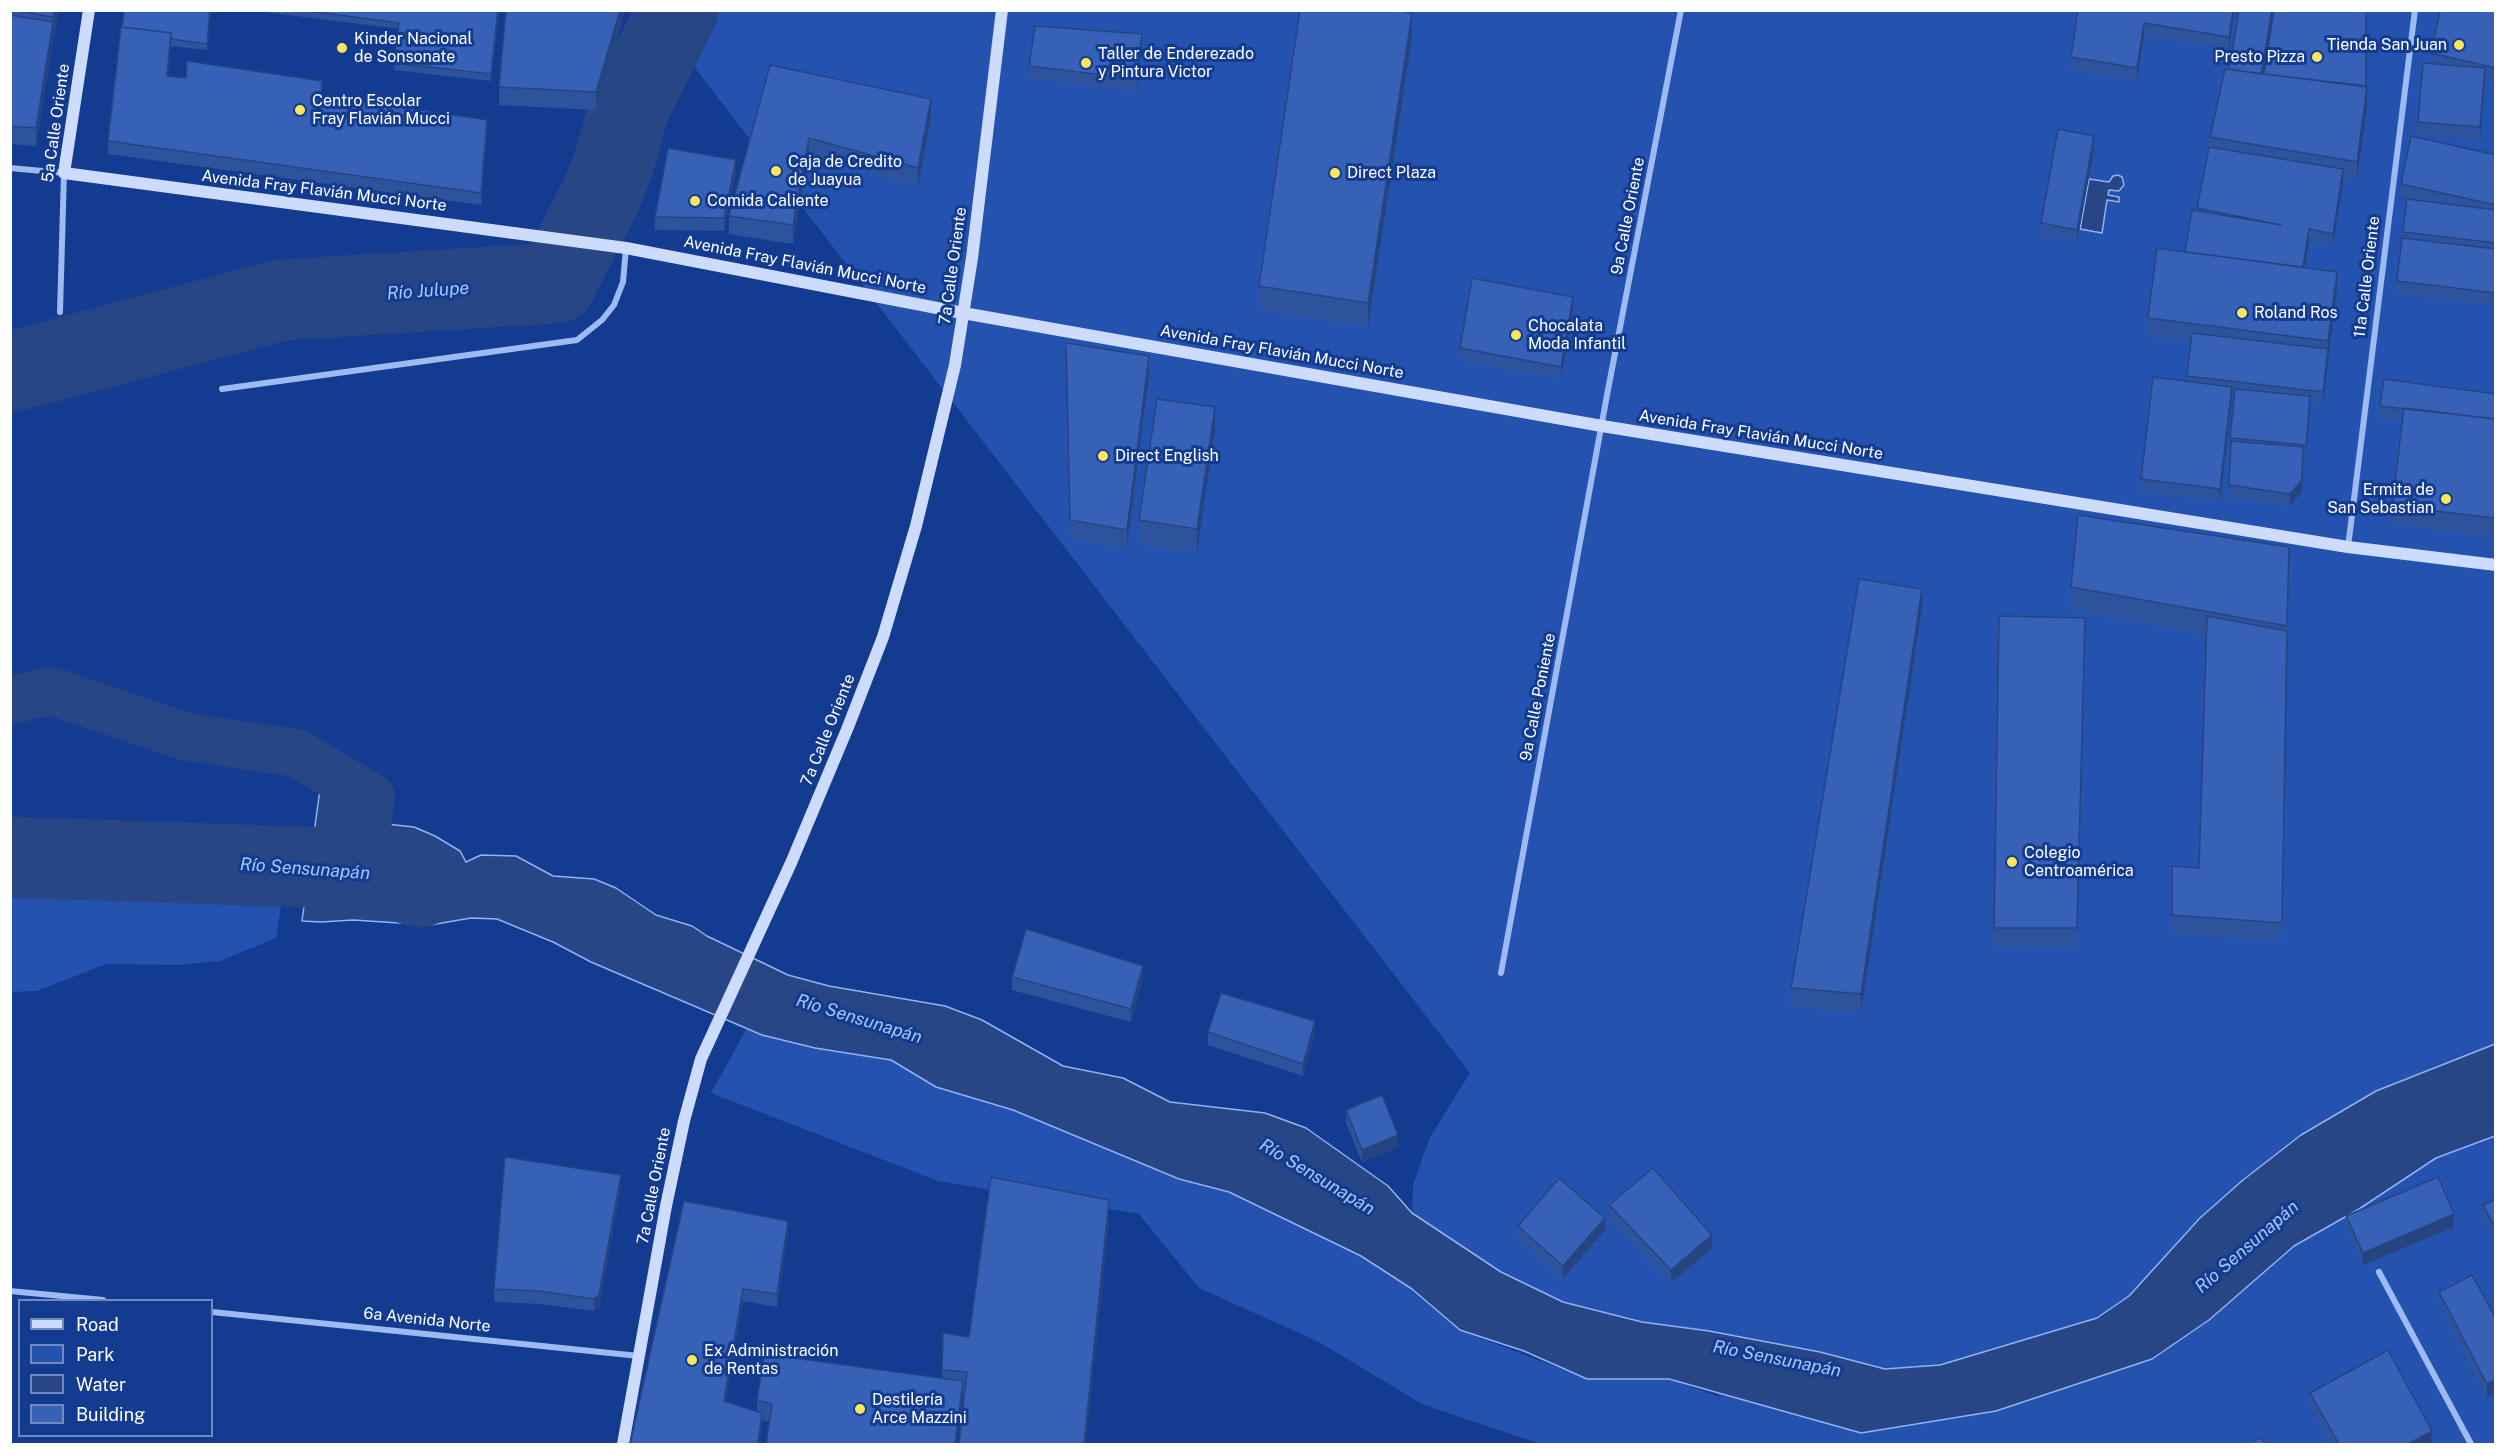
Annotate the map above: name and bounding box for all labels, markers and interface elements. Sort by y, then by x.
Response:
place label: Kinder Nacional de Sonsonate [354,29,472,67]
place label: Tienda San Juan [2327,35,2447,55]
marker: Tienda San Juan [2452,38,2466,52]
marker: Kinder Nacional de Sonsonate [335,41,349,55]
place label: Taller de Enderezado y Pintura Victor [1098,44,1254,82]
place label: Presto Pizza [2214,47,2305,67]
marker: Presto Pizza [2310,50,2324,64]
marker: Taller de Enderezado y Pintura Victor [1079,56,1093,70]
street label: 5a Calle Oriente [38,62,74,184]
place label: Centro Escolar Fray Flavián Mucci [312,91,450,129]
marker: Centro Escolar Fray Flavián Mucci [293,103,307,117]
place label: Caja de Credito de Juayua [788,152,902,190]
street label: 9a Calle Oriente [1607,156,1649,276]
place label: Direct Plaza [1347,163,1436,183]
marker: Caja de Credito de Juayua [769,164,783,178]
street label: Avenida Fray Flavián Mucci Norte [200,166,448,216]
marker: Direct Plaza [1328,166,1342,180]
place label: Comida Caliente [707,191,829,211]
marker: Comida Caliente [688,194,702,208]
street label: 7a Calle Oriente [935,206,971,326]
street label: 11a Calle Oriente [2350,215,2384,339]
street label: Avenida Fray Flavián Mucci Norte [682,232,928,298]
water label: Río Julupe [386,277,470,305]
place label: Roland Ros [2254,303,2338,323]
marker: Roland Ros [2235,306,2249,320]
place label: Chocalata Moda Infantil [1528,316,1626,354]
street label: Avenida Fray Flavián Mucci Norte [1159,321,1405,383]
marker: Chocalata Moda Infantil [1509,328,1523,342]
street label: Avenida Fray Flavián Mucci Norte [1638,406,1884,464]
place label: Direct English [1115,446,1219,466]
marker: Direct English [1096,449,1110,463]
place label: Ermita de San Sebastian [2327,480,2434,518]
marker: Ermita de San Sebastian [2439,492,2453,506]
street label: 9a Calle Poniente [1516,631,1560,763]
street label: 7a Calle Oriente [797,671,859,789]
place label: Colegio Centroamérica [2024,843,2134,881]
water label: Río Sensunapán [239,854,371,884]
marker: Colegio Centroamérica [2005,855,2019,869]
water label: Río Sensunapán [794,990,924,1048]
street label: 7a Calle Oriente [633,1126,675,1246]
water label: Río Sensunapán [1256,1134,1378,1220]
water label: Río Sensunapán [2191,1196,2303,1298]
legend [18,1299,213,1437]
street label: 6a Avenida Norte [363,1304,491,1336]
text: Road [76,1314,119,1335]
water label: Río Sensunapán [1711,1336,1843,1382]
place label: Ex Administración de Rentas [704,1341,838,1379]
text: Park [76,1344,114,1365]
marker: Ex Administración de Rentas [685,1353,699,1367]
text: Water [76,1374,126,1395]
place label: Destilería Arce Mazzini [872,1390,967,1428]
marker: Destilería Arce Mazzini [853,1402,867,1416]
text: Building [76,1404,145,1425]

